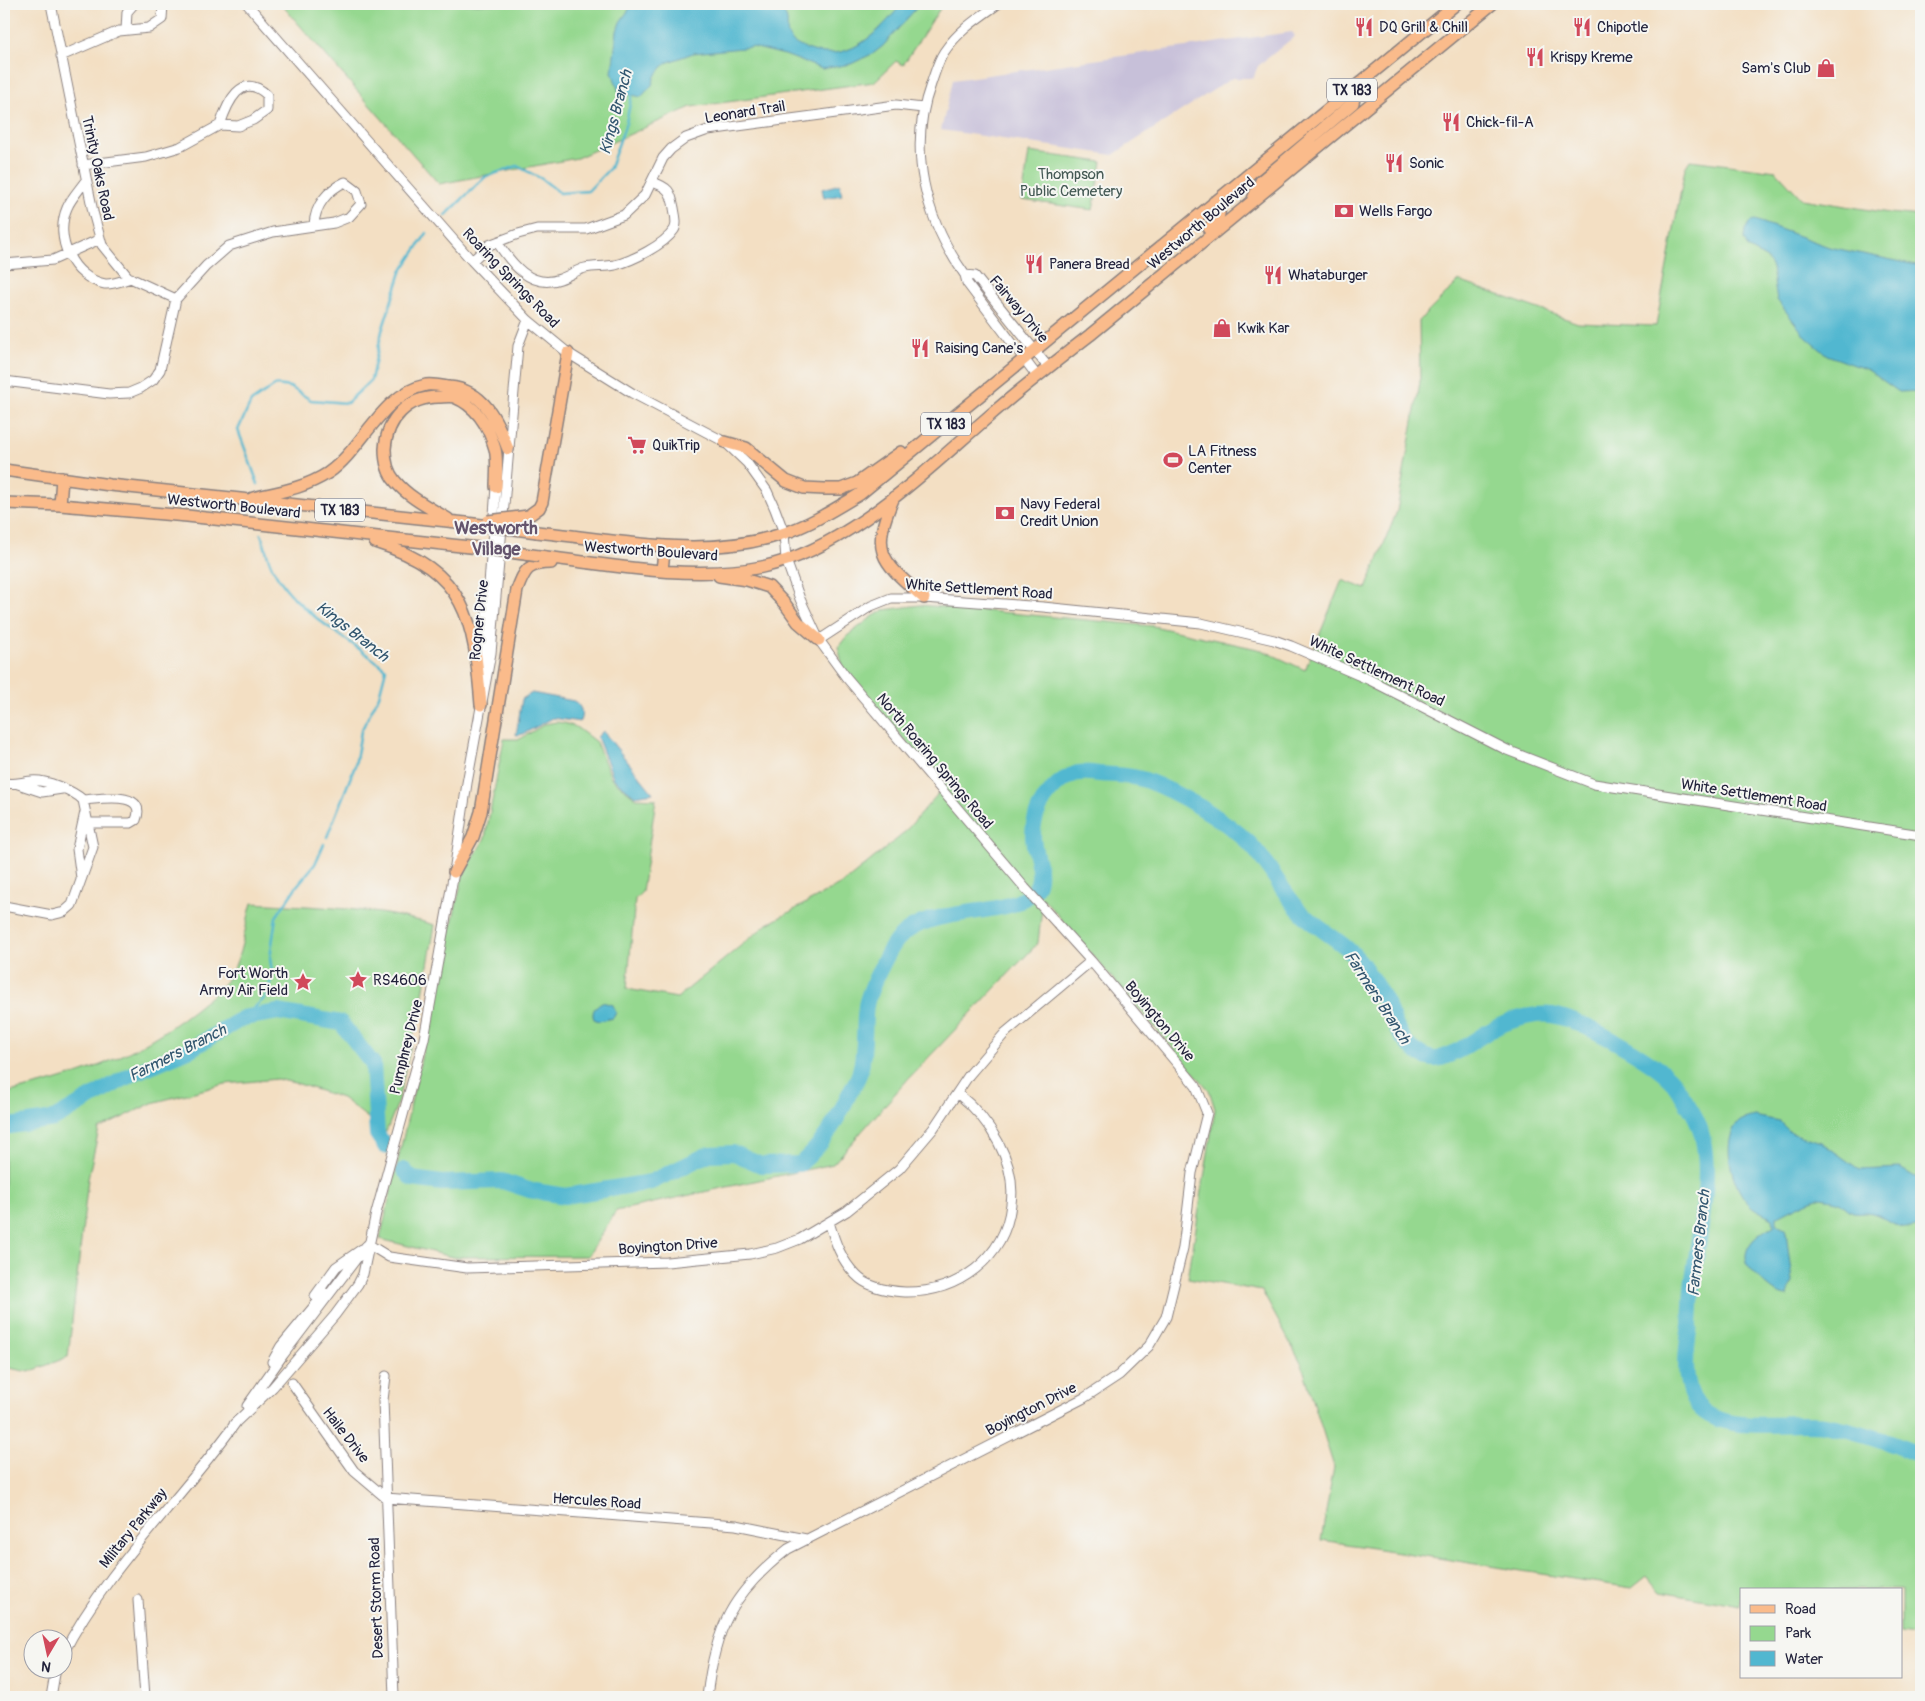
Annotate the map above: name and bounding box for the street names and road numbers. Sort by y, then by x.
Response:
road number: TX 183 [1327,78,1377,102]
street label: Leonard Trail [703,97,787,128]
street label: Trinity Oaks Road [77,114,118,222]
street label: Westworth Boulevard [1144,173,1259,274]
street label: Roaring Springs Road [458,224,563,332]
street label: Fairway Drive [985,272,1053,347]
road number: TX 183 [921,412,971,436]
street label: Westworth Boulevard [166,490,302,523]
road number: TX 183 [315,498,365,522]
street label: Westworth Boulevard [583,537,718,566]
street label: White Settlement Road [905,575,1053,604]
street label: Rogner Drive [466,578,493,661]
street label: White Settlement Road [1306,632,1448,711]
street label: North Roaring Springs Road [872,690,997,833]
street label: White Settlement Road [1680,775,1828,816]
street label: Boyington Drive [1120,977,1199,1066]
street label: Pumphrey Drive [386,997,428,1096]
street label: Boyington Drive [618,1234,719,1259]
street label: Boyington Drive [983,1378,1080,1440]
street label: Haile Drive [318,1404,374,1467]
street label: Military Parkway [95,1484,172,1572]
street label: Hercules Road [552,1489,642,1514]
street label: Desert Storm Road [365,1537,388,1659]

